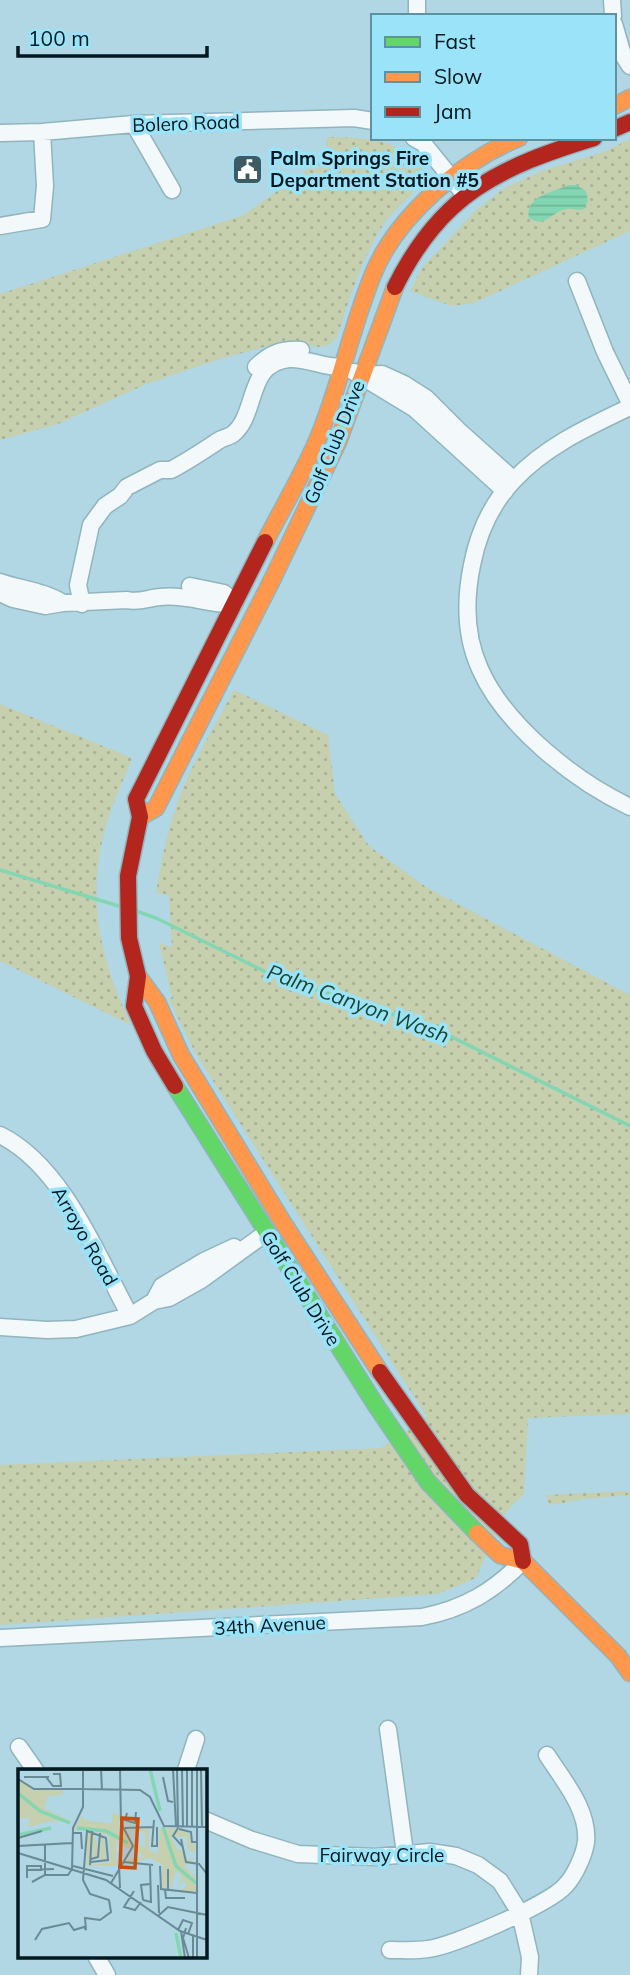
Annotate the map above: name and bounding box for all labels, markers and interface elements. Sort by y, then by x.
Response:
scale bar [18,14,206,58]
legend [371,14,616,140]
text: 100 m [28,25,90,51]
text: Fast [434,28,476,54]
text: Slow [434,63,482,89]
text: Jam [434,98,472,124]
street label: Bolero Road [132,109,240,137]
place label: Palm Springs Fire Department Station #5 [270,146,479,192]
public building icon: Palm Springs Fire Department Station #5 [230,152,264,186]
street label: Golf Club Drive [298,377,370,507]
water label: Palm Canyon Wash [264,958,453,1048]
street label: Arroyo Road [47,1182,123,1290]
street label: Golf Club Drive [256,1226,346,1350]
street label: 34th Avenue [214,1610,326,1640]
inset map [18,1769,206,1958]
street label: Fairway Circle [320,1843,444,1867]

